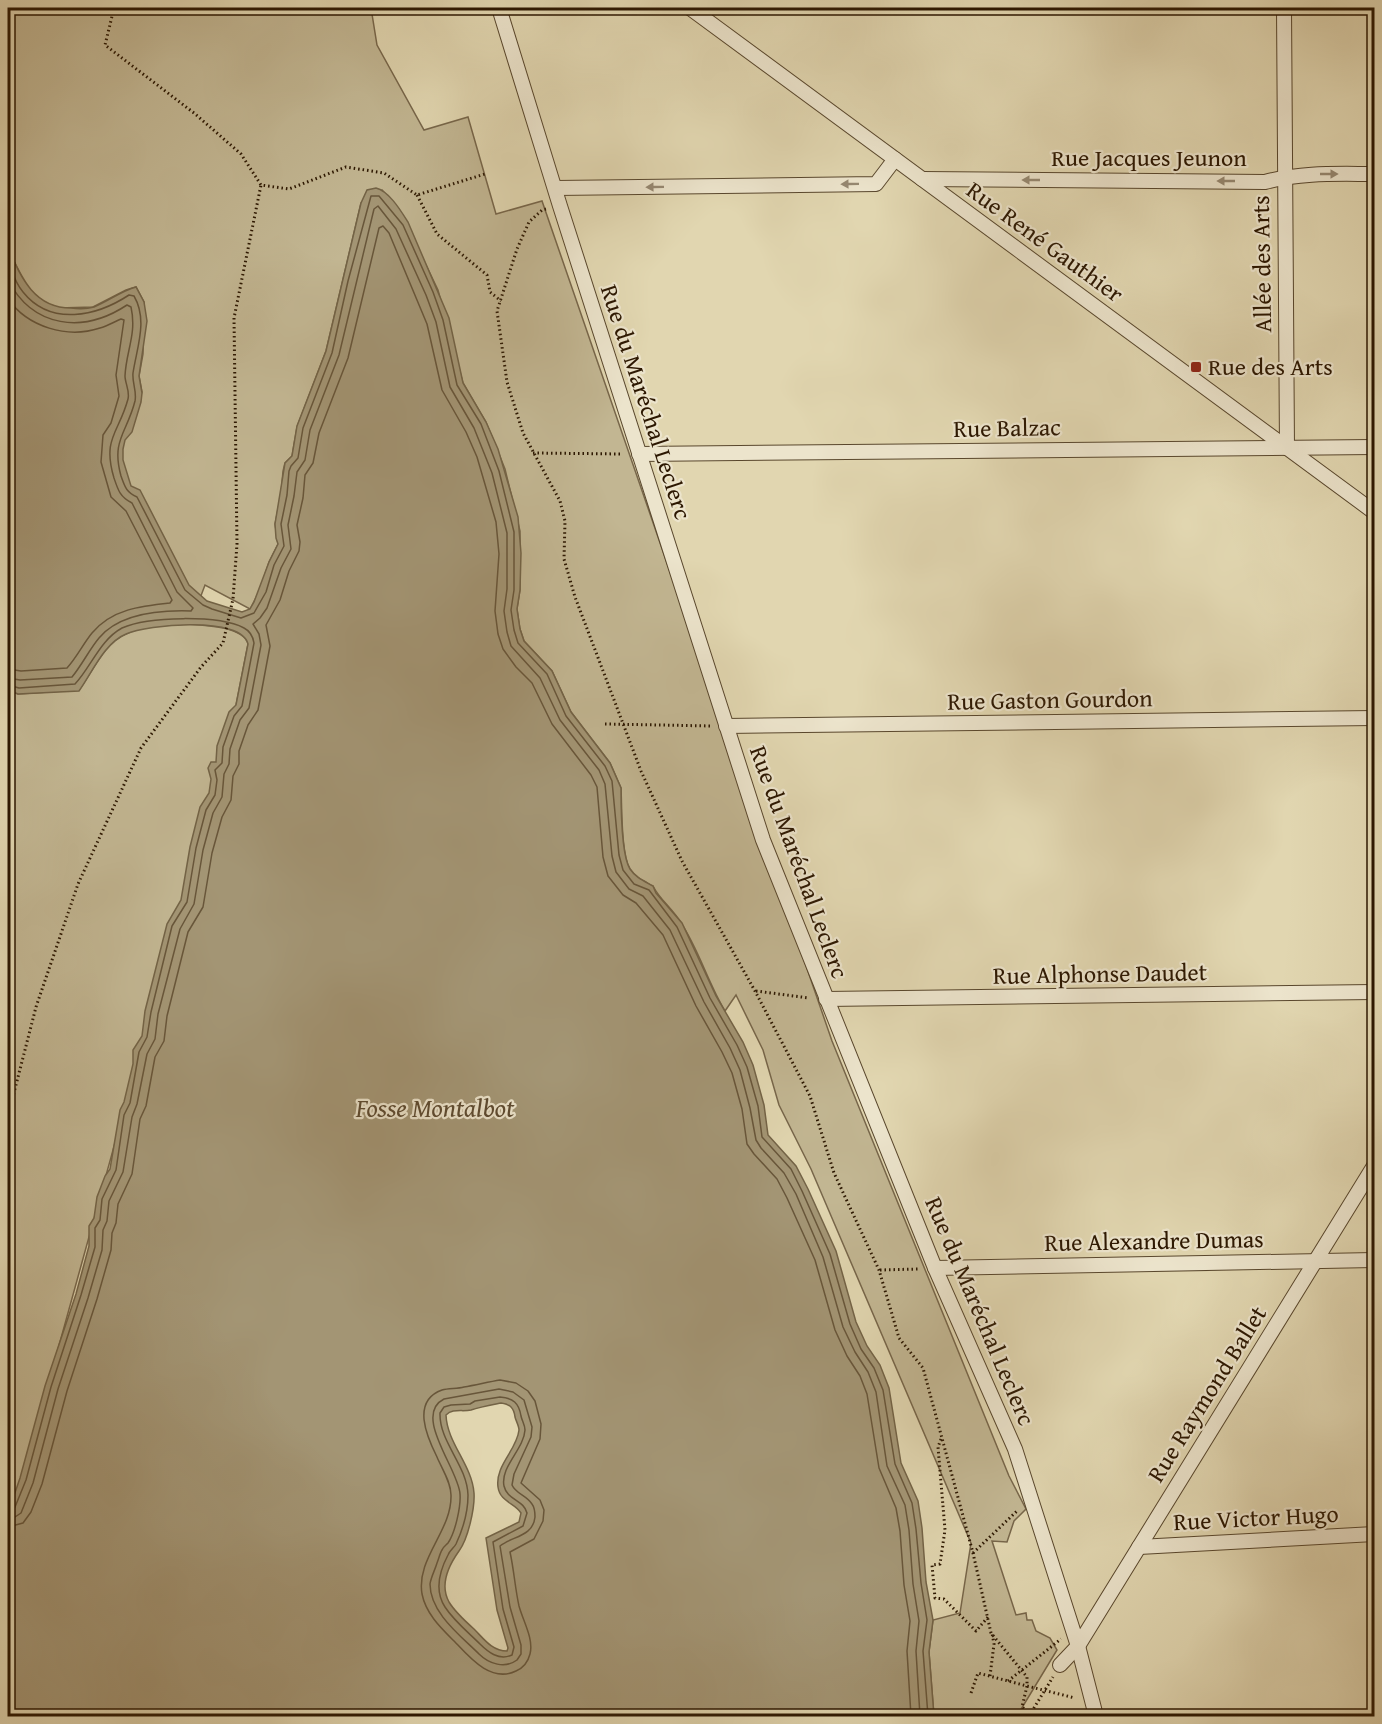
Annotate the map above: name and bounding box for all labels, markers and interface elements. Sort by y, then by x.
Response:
street label: Rue Jacques Jeunon [1051,140,1247,175]
one-way arrow [1320,169,1339,179]
street label: Rue René Gauthier [959,173,1131,311]
one-way arrow [1022,175,1041,185]
one-way arrow [1217,176,1236,186]
one-way arrow [840,180,859,189]
one-way arrow [645,182,664,192]
street label: Allée des Arts [1243,195,1280,333]
street label: Rue du Maréchal Leclerc [592,280,701,524]
place label: Rue des Arts [1208,349,1333,384]
marker: Rue des Arts [1189,360,1203,374]
street label: Rue Balzac [953,409,1061,446]
street label: Rue Gaston Gourdon [947,680,1154,719]
street label: Rue du Maréchal Leclerc [741,741,858,983]
street label: Rue Alphonse Daudet [993,954,1208,993]
water label: Fosse Montalbot [355,1088,515,1127]
street label: Rue du Maréchal Leclerc [916,1191,1045,1431]
street label: Rue Alexandre Dumas [1044,1221,1264,1260]
street label: Rue Raymond Ballet [1138,1298,1275,1489]
street label: Rue Victor Hugo [1172,1496,1339,1539]

